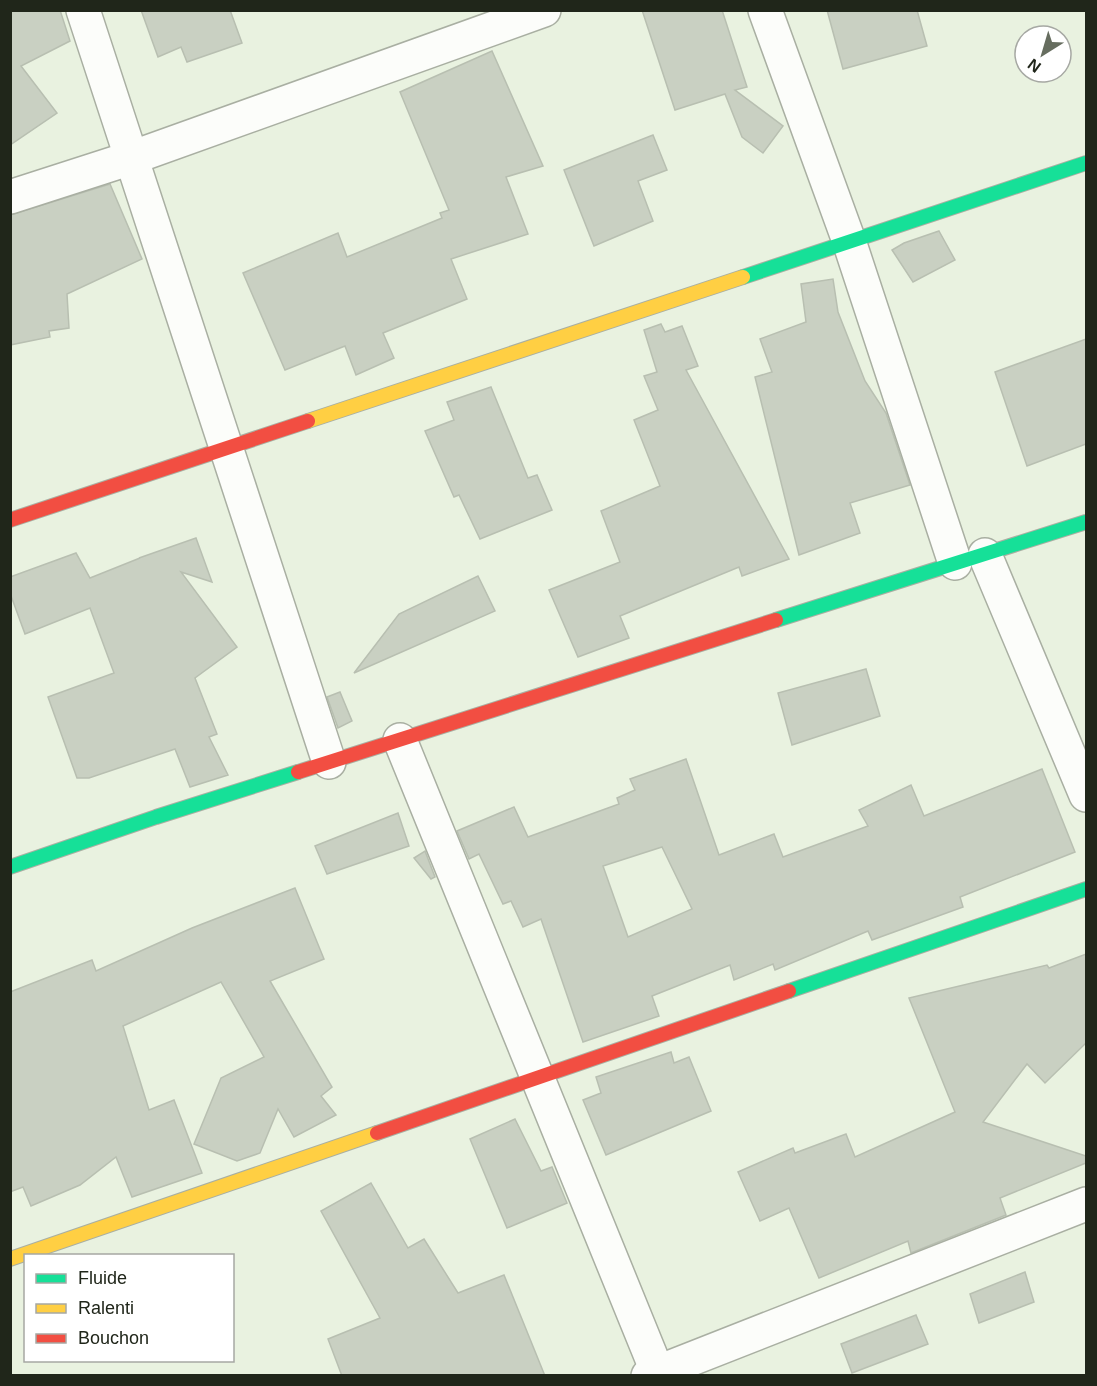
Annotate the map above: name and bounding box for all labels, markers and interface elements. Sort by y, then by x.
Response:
north arrow [1013,24,1073,84]
text: N [1025,55,1044,76]
legend [24,1254,234,1362]
text: Fluide [78,1268,127,1288]
text: Ralenti [78,1298,134,1318]
text: Bouchon [78,1328,149,1348]

